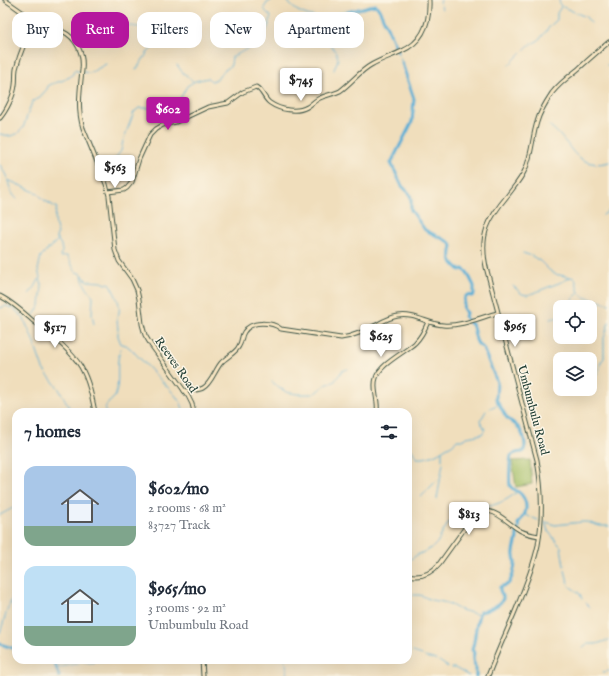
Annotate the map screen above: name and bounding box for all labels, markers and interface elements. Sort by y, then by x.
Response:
chip: Buy [12,12,63,48]
chip: Rent [71,12,129,48]
chip: Filters [137,12,202,48]
chip: New [210,12,266,48]
chip: Apartment [274,12,364,48]
pin: $745 [277,68,325,102]
text: $745 [289,72,313,89]
pin: $602 [144,97,192,131]
text: $602 [155,101,181,118]
pin: $563 [91,155,139,189]
text: $563 [104,159,126,176]
map controls [553,300,597,396]
button: locate [553,300,597,344]
pin: $965 [491,314,539,348]
pin: $517 [31,315,79,349]
text: $965 [503,318,527,335]
text: $517 [44,319,66,336]
pin: $625 [357,324,405,358]
text: $625 [369,328,393,345]
street label: Reeves Road [151,334,201,396]
button: layers [553,352,597,396]
street label: Umbumbulu Road [514,363,552,457]
icon: filters [378,421,400,443]
text: 7 homes [24,422,81,443]
text: $602/mo [148,479,209,500]
icon: home [56,482,104,530]
text: 2 rooms · 68 m² [148,500,226,517]
pin: $813 [445,502,493,536]
text: $813 [458,506,480,523]
text: 83727 Track [148,517,210,534]
text: $965/mo [148,579,206,600]
icon: home [56,582,104,630]
text: 3 rooms · 92 m² [148,600,226,617]
text: Umbumbulu Road [148,617,248,634]

